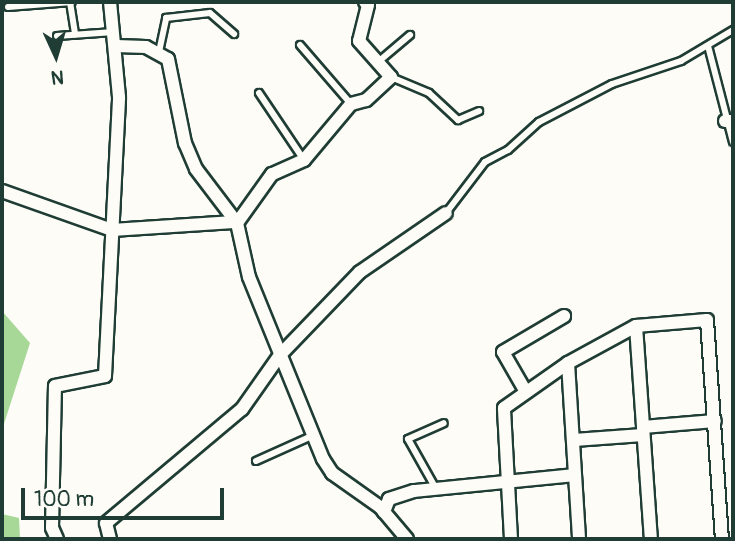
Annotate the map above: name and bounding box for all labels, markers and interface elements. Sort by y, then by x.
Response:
north arrow [21,21,91,91]
text: N [50,65,65,89]
scale bar [24,475,228,518]
text: 100 m [34,486,94,513]

